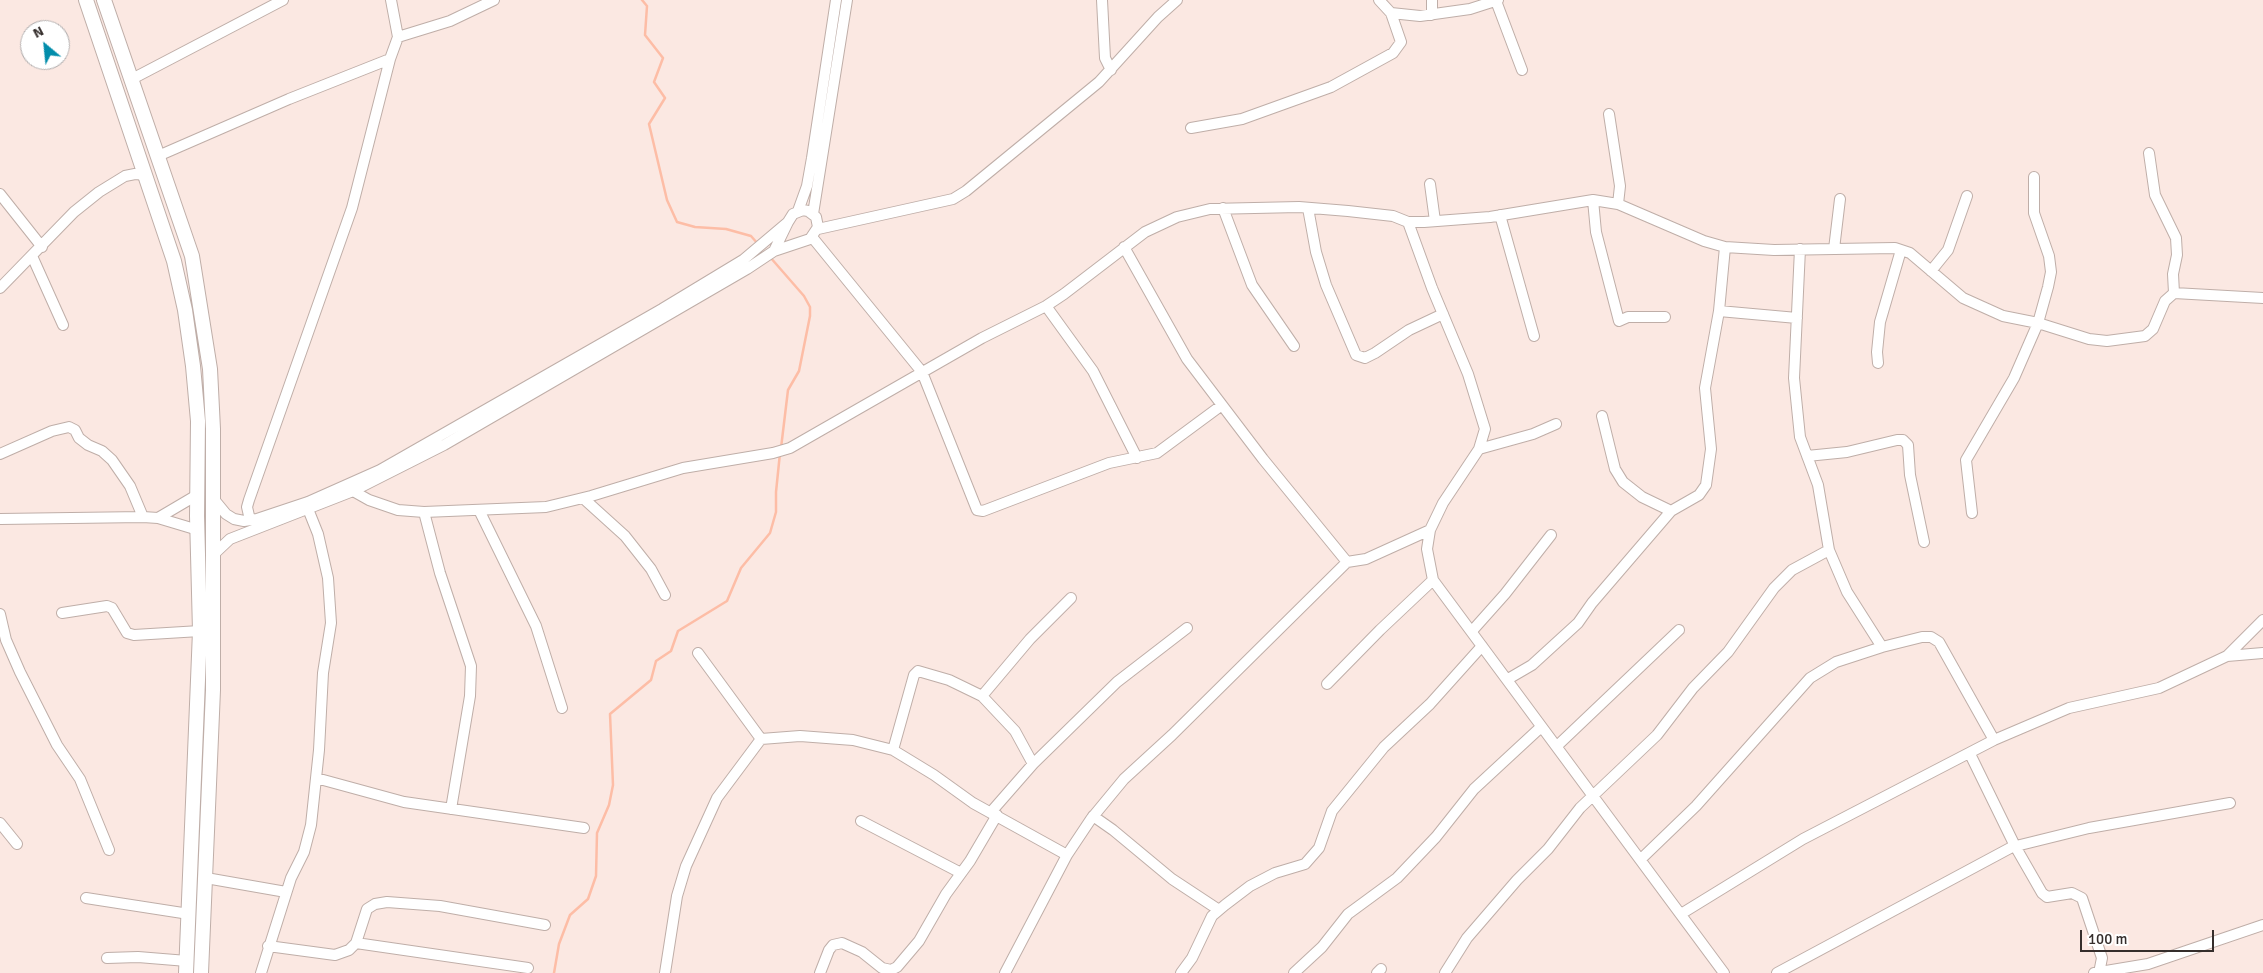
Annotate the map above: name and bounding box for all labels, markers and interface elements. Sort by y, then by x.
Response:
north arrow [20,20,70,70]
text: N [30,22,46,42]
scale bar [2083,920,2217,952]
text: 100 m [2088,930,2128,948]

